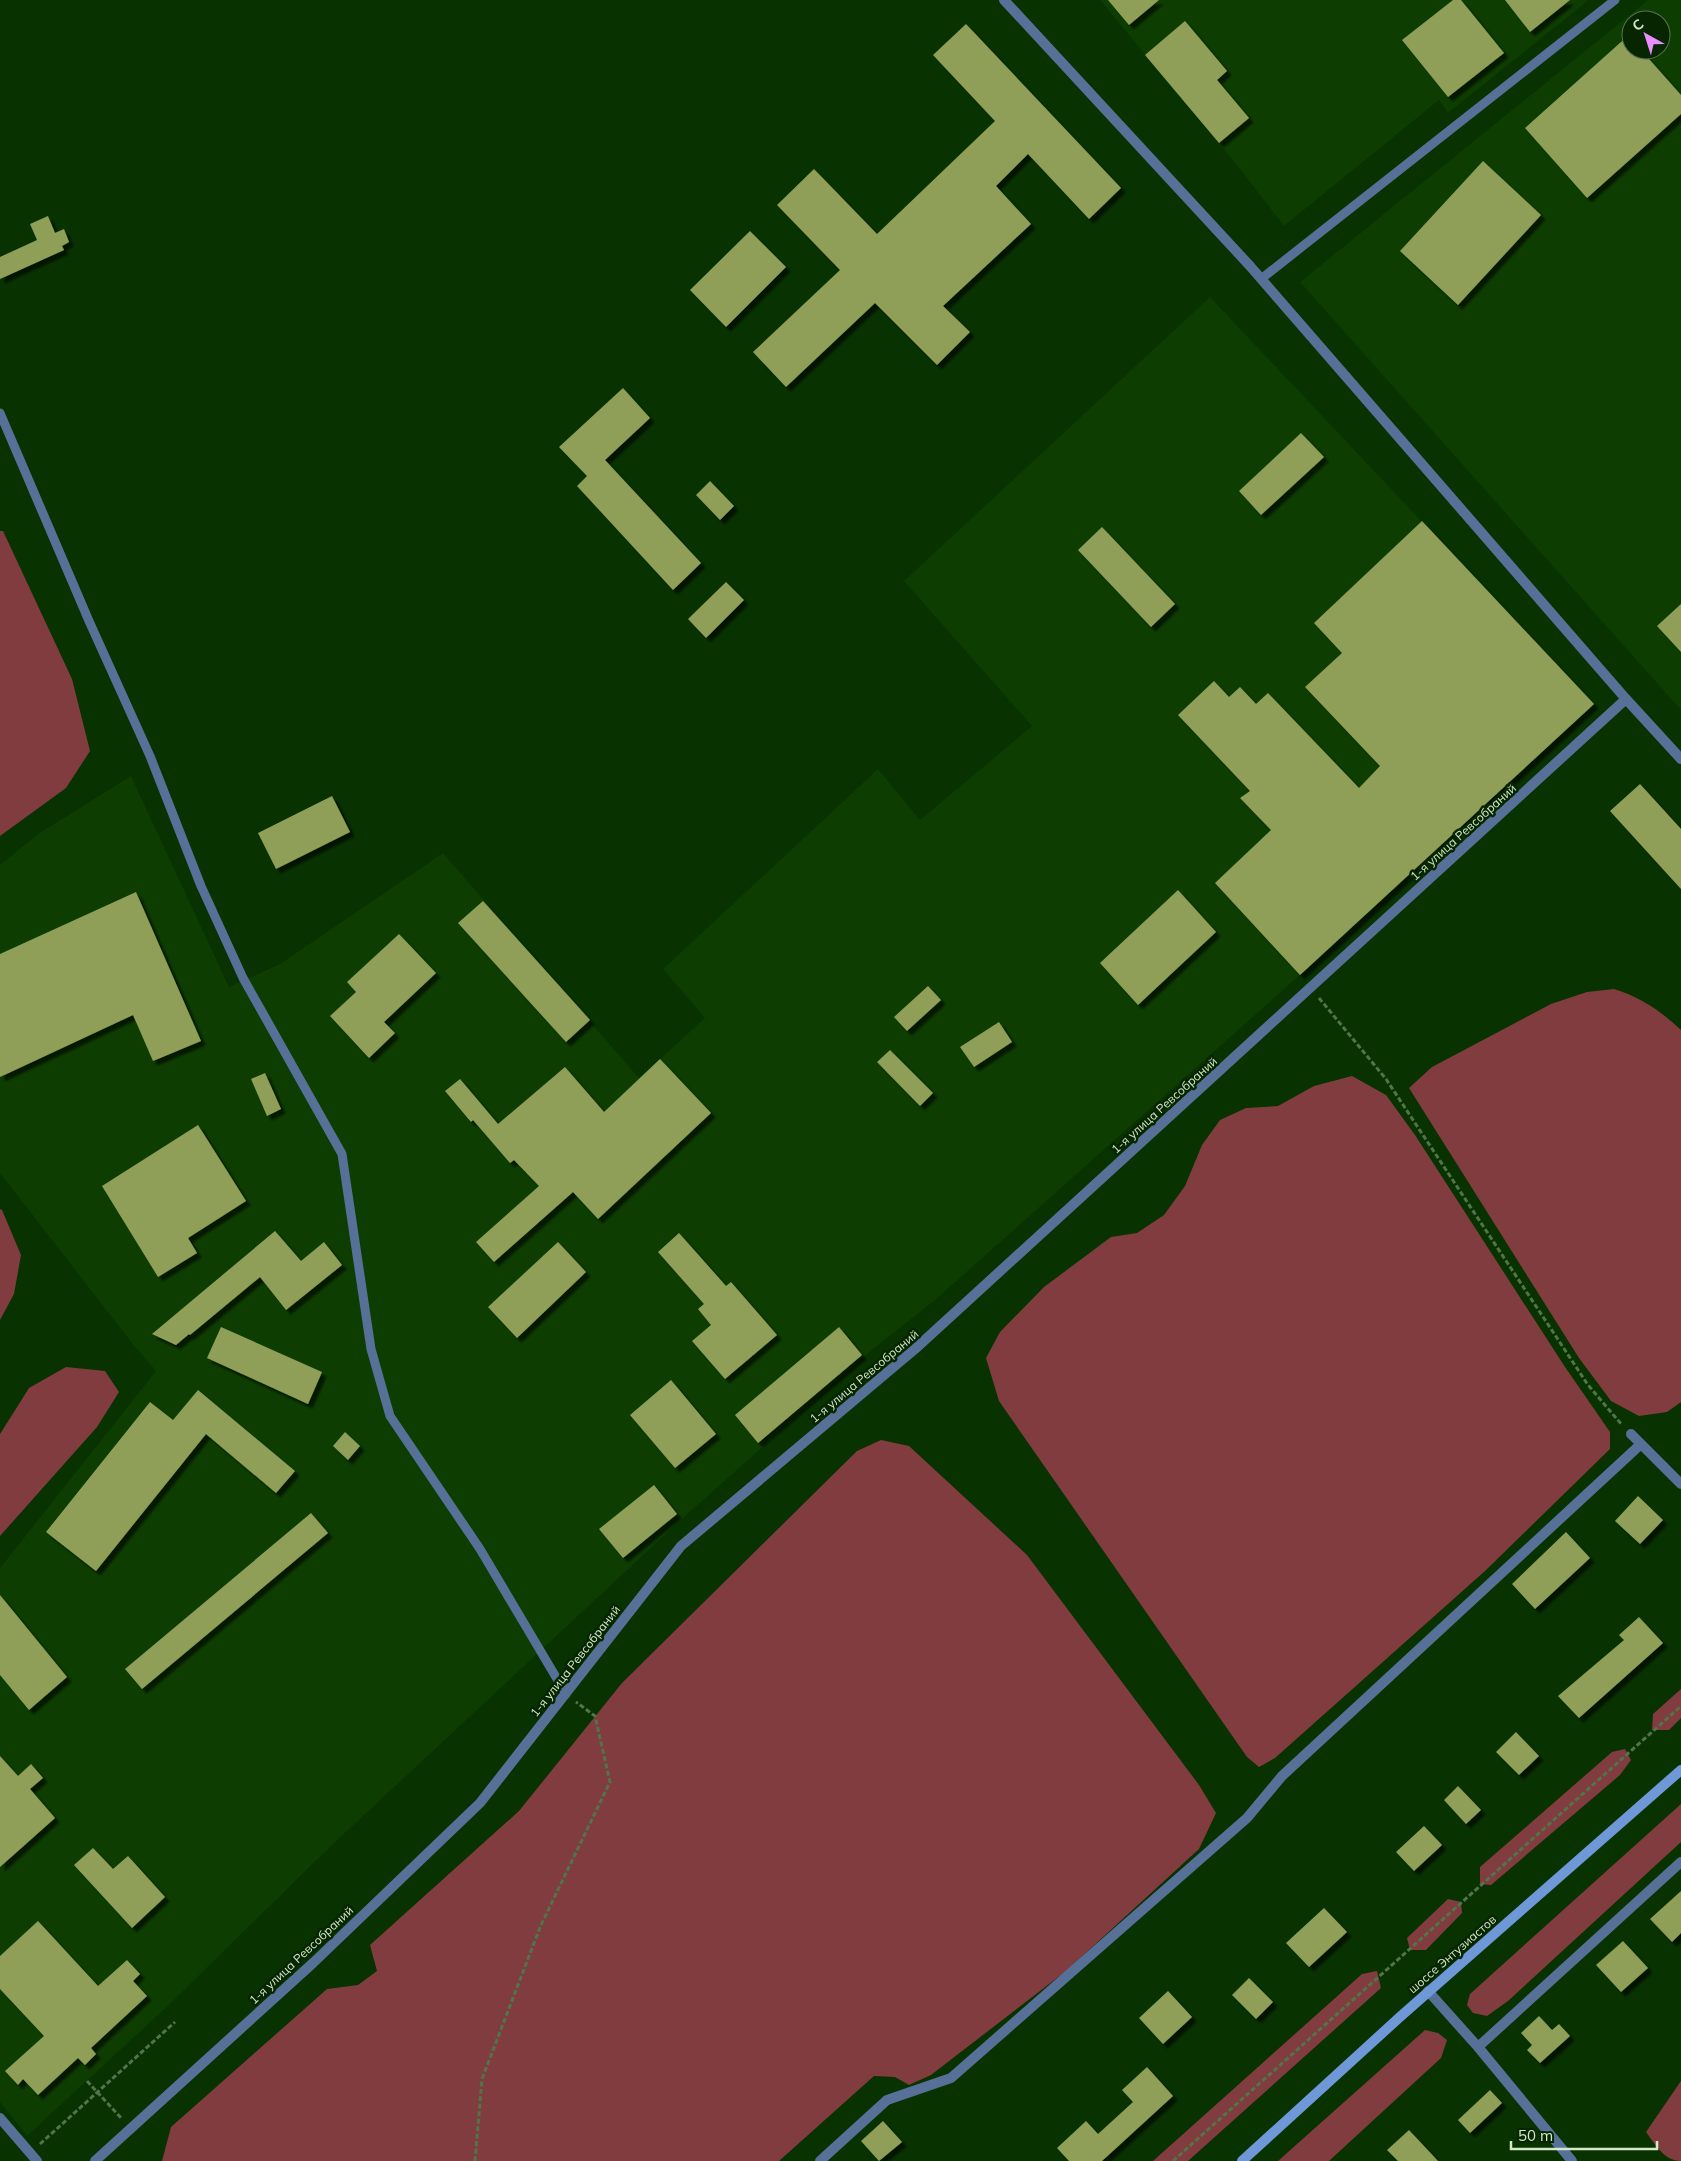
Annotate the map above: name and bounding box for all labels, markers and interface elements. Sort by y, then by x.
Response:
north arrow [1621,10,1671,60]
text: С [1628,15,1647,35]
street label: 1-я улица Ревсобраний [1407,781,1519,883]
street label: 1-я улица Ревсобраний [1108,1054,1220,1156]
street label: 1-я улица Ревсобраний [807,1326,921,1426]
street label: 1-я улица Ревсобраний [527,1602,623,1720]
street label: 1-я улица Ревсобраний [246,1903,356,2007]
street label: шоссе Энтузиастов [1405,1911,1499,1996]
scale bar [1511,2118,1657,2150]
text: 50 m [1518,2126,1553,2145]

